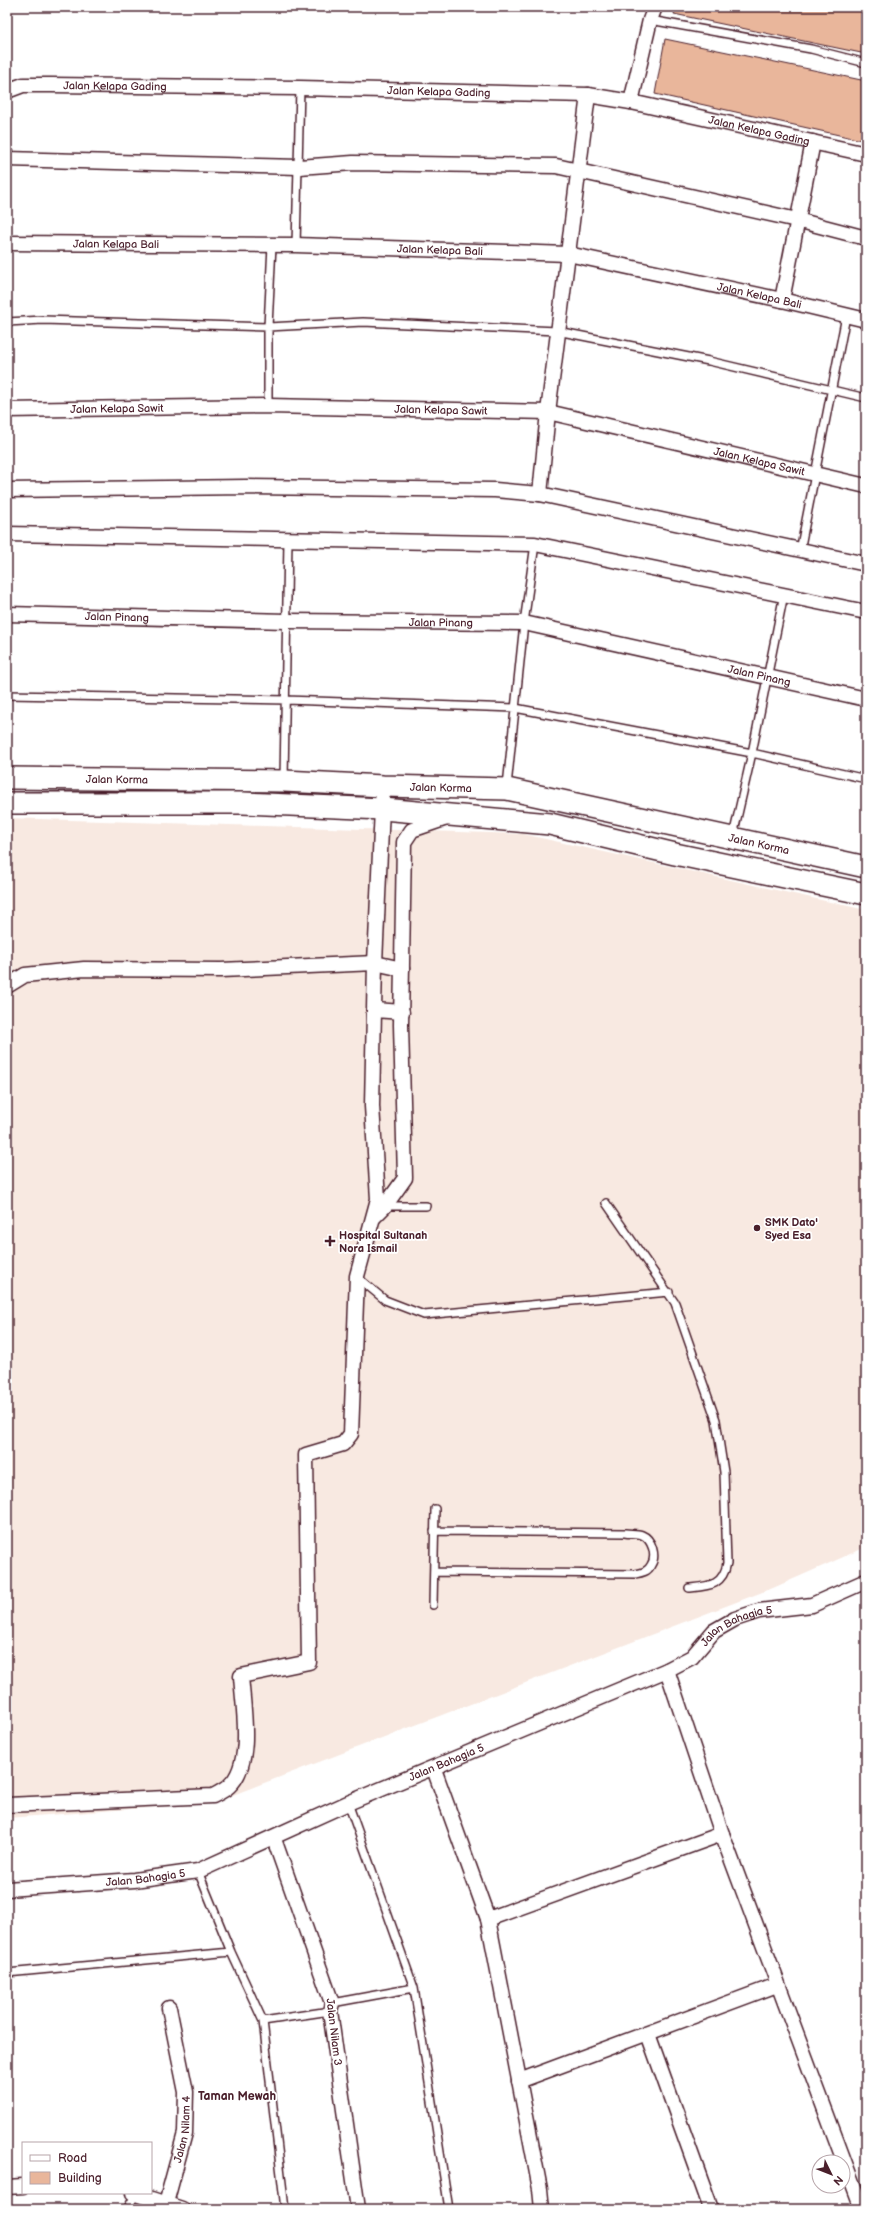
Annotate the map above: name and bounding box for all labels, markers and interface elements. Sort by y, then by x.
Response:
street label: Jalan Kelapa Gading [63,79,167,93]
street label: Jalan Kelapa Gading [387,84,491,99]
street label: Jalan Kelapa Gading [707,113,811,148]
street label: Jalan Kelapa Bali [73,237,159,251]
street label: Jalan Kelapa Bali [397,242,483,258]
street label: Jalan Kelapa Bali [716,280,803,311]
street label: Jalan Kelapa Sawit [70,401,164,416]
street label: Jalan Kelapa Sawit [394,402,488,417]
street label: Jalan Kelapa Sawit [712,444,807,478]
street label: Jalan Pinang [85,609,149,624]
street label: Jalan Pinang [409,616,473,629]
street label: Jalan Pinang [726,662,792,689]
street label: Jalan Korma [86,772,148,786]
street label: Jalan Korma [410,780,472,795]
street label: Jalan Korma [727,831,791,857]
place label: SMK Dato' Syed Esa [765,1216,818,1242]
marker: SMK Dato' Syed Esa [752,1223,762,1233]
place label: Hospital Sultanah Nora Ismail [339,1229,427,1255]
marker: Hospital Sultanah Nora Ismail [324,1235,336,1247]
street label: Jalan Bahagia 5 [698,1603,773,1649]
street label: Jalan Bahagia 5 [407,1741,486,1783]
street label: Jalan Bahagia 5 [105,1866,186,1888]
street label: Jalan Nilam 3 [323,1998,345,2067]
district label: Taman Mewah [198,2089,276,2104]
street label: Jalan Nilam 4 [171,2095,192,2164]
legend [22,2142,152,2194]
text: Road [58,2151,87,2166]
north arrow [811,2154,851,2194]
text: Building [58,2171,102,2186]
text: N [830,2173,846,2188]

